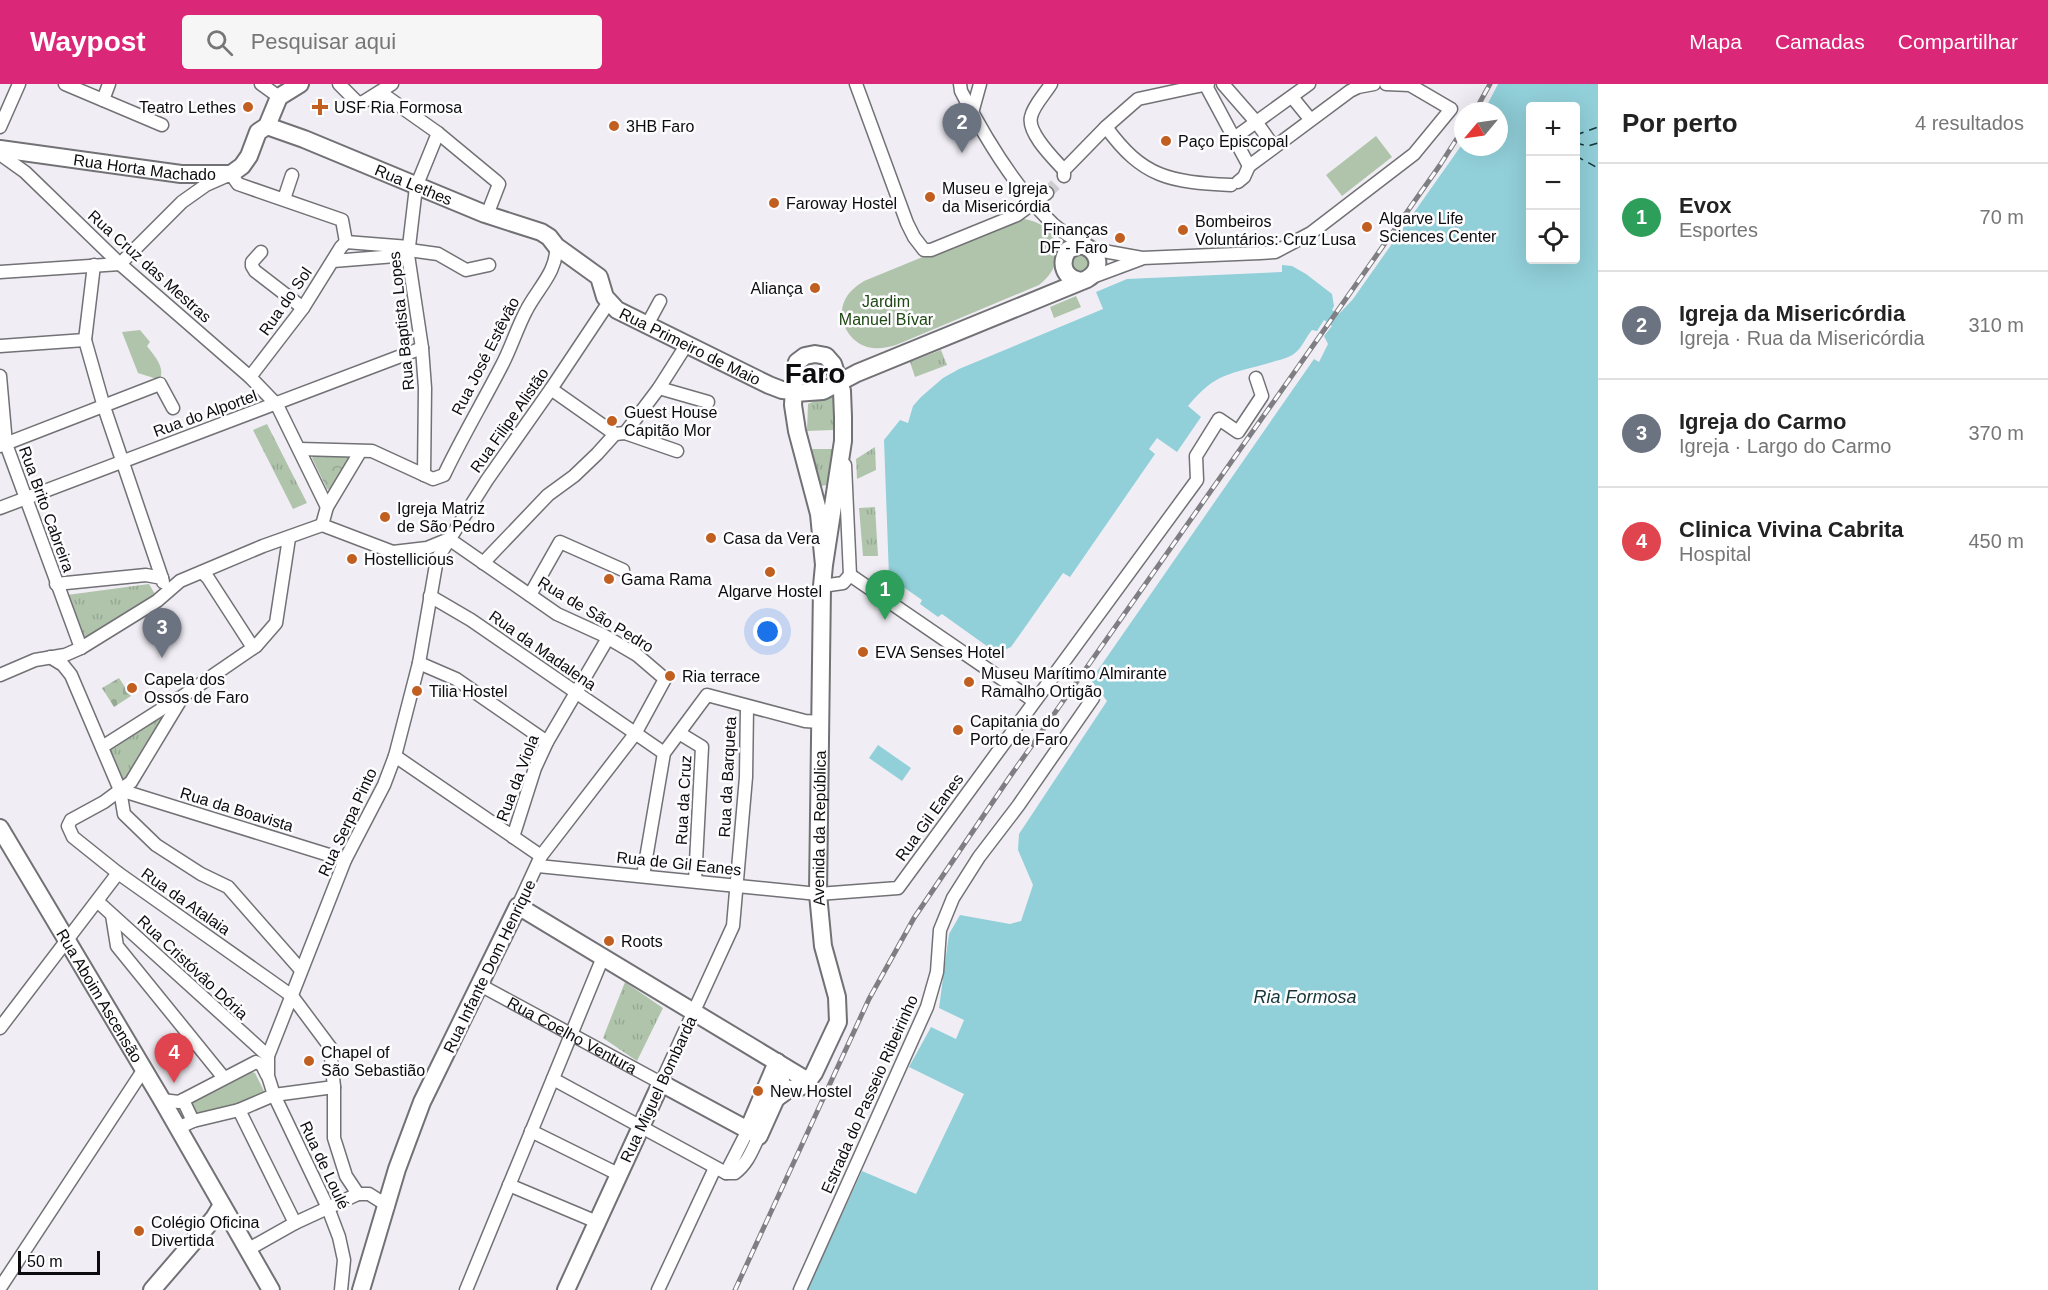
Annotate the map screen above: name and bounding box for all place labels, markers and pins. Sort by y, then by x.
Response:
marker: USF Ria Formosa [311,98,329,116]
place label: Teatro Lethes [139,99,236,116]
place label: USF Ria Formosa [334,99,462,116]
marker: Teatro Lethes [241,100,255,114]
pin: 2 [942,104,982,153]
place label: 3HB Faro [626,118,695,135]
marker: 3HB Faro [607,119,621,133]
place label: Paço Episcopal [1178,133,1288,150]
marker: Paço Episcopal [1159,134,1173,148]
place label: Museu e Igreja da Misericórdia [942,180,1051,215]
marker: Museu e Igreja da Misericórdia [923,190,937,204]
place label: Faroway Hostel [786,195,897,212]
marker: Faroway Hostel [767,196,781,210]
place label: Algarve Life Sciences Center [1379,210,1497,245]
place label: Bombeiros Voluntários: Cruz Lusa [1195,213,1356,248]
marker: Algarve Life Sciences Center [1360,220,1374,234]
place label: Finanças DF - Faro [1040,221,1108,256]
marker: Bombeiros Voluntários: Cruz Lusa [1176,223,1190,237]
marker: Finanças DF - Faro [1113,231,1127,245]
place label: Aliança [751,280,803,297]
marker: Aliança [808,281,822,295]
place label: Guest House Capitão Mor [624,404,717,439]
marker: Guest House Capitão Mor [605,414,619,428]
place label: Igreja Matriz de São Pedro [397,500,495,535]
marker: Igreja Matriz de São Pedro [378,510,392,524]
place label: Casa da Vera [723,530,820,547]
marker: Casa da Vera [704,531,718,545]
place label: Hostellicious [364,551,454,568]
marker: Hostellicious [345,552,359,566]
marker: Algarve Hostel [763,565,777,579]
pin: 1 [866,570,904,620]
place label: Gama Rama [621,571,712,588]
marker: Gama Rama [602,572,616,586]
place label: Algarve Hostel [718,583,822,600]
pin: 3 [142,608,182,658]
place label: EVA Senses Hotel [875,644,1005,661]
marker: EVA Senses Hotel [856,645,870,659]
place label: Museu Marítimo Almirante Ramalho Ortigão [981,665,1167,700]
place label: Ria terrace [682,668,760,685]
marker: Ria terrace [663,669,677,683]
place label: Capela dos Ossos de Faro [144,671,249,706]
marker: Museu Marítimo Almirante Ramalho Ortigão [962,675,976,689]
marker: Capela dos Ossos de Faro [125,681,139,695]
place label: Tilia Hostel [429,683,508,700]
marker: Tilia Hostel [410,684,424,698]
place label: Capitania do Porto de Faro [970,713,1068,748]
marker: Capitania do Porto de Faro [951,723,965,737]
place label: Roots [621,933,663,950]
marker: Roots [602,934,616,948]
pin: 4 [154,1034,194,1083]
place label: Chapel of São Sebastião [321,1044,425,1079]
marker: Chapel of São Sebastião [302,1054,316,1068]
place label: New Hostel [770,1083,852,1100]
marker: New Hostel [751,1084,765,1098]
place label: Colégio Oficina Divertida [151,1214,260,1249]
marker: Colégio Oficina Divertida [132,1224,146,1238]

